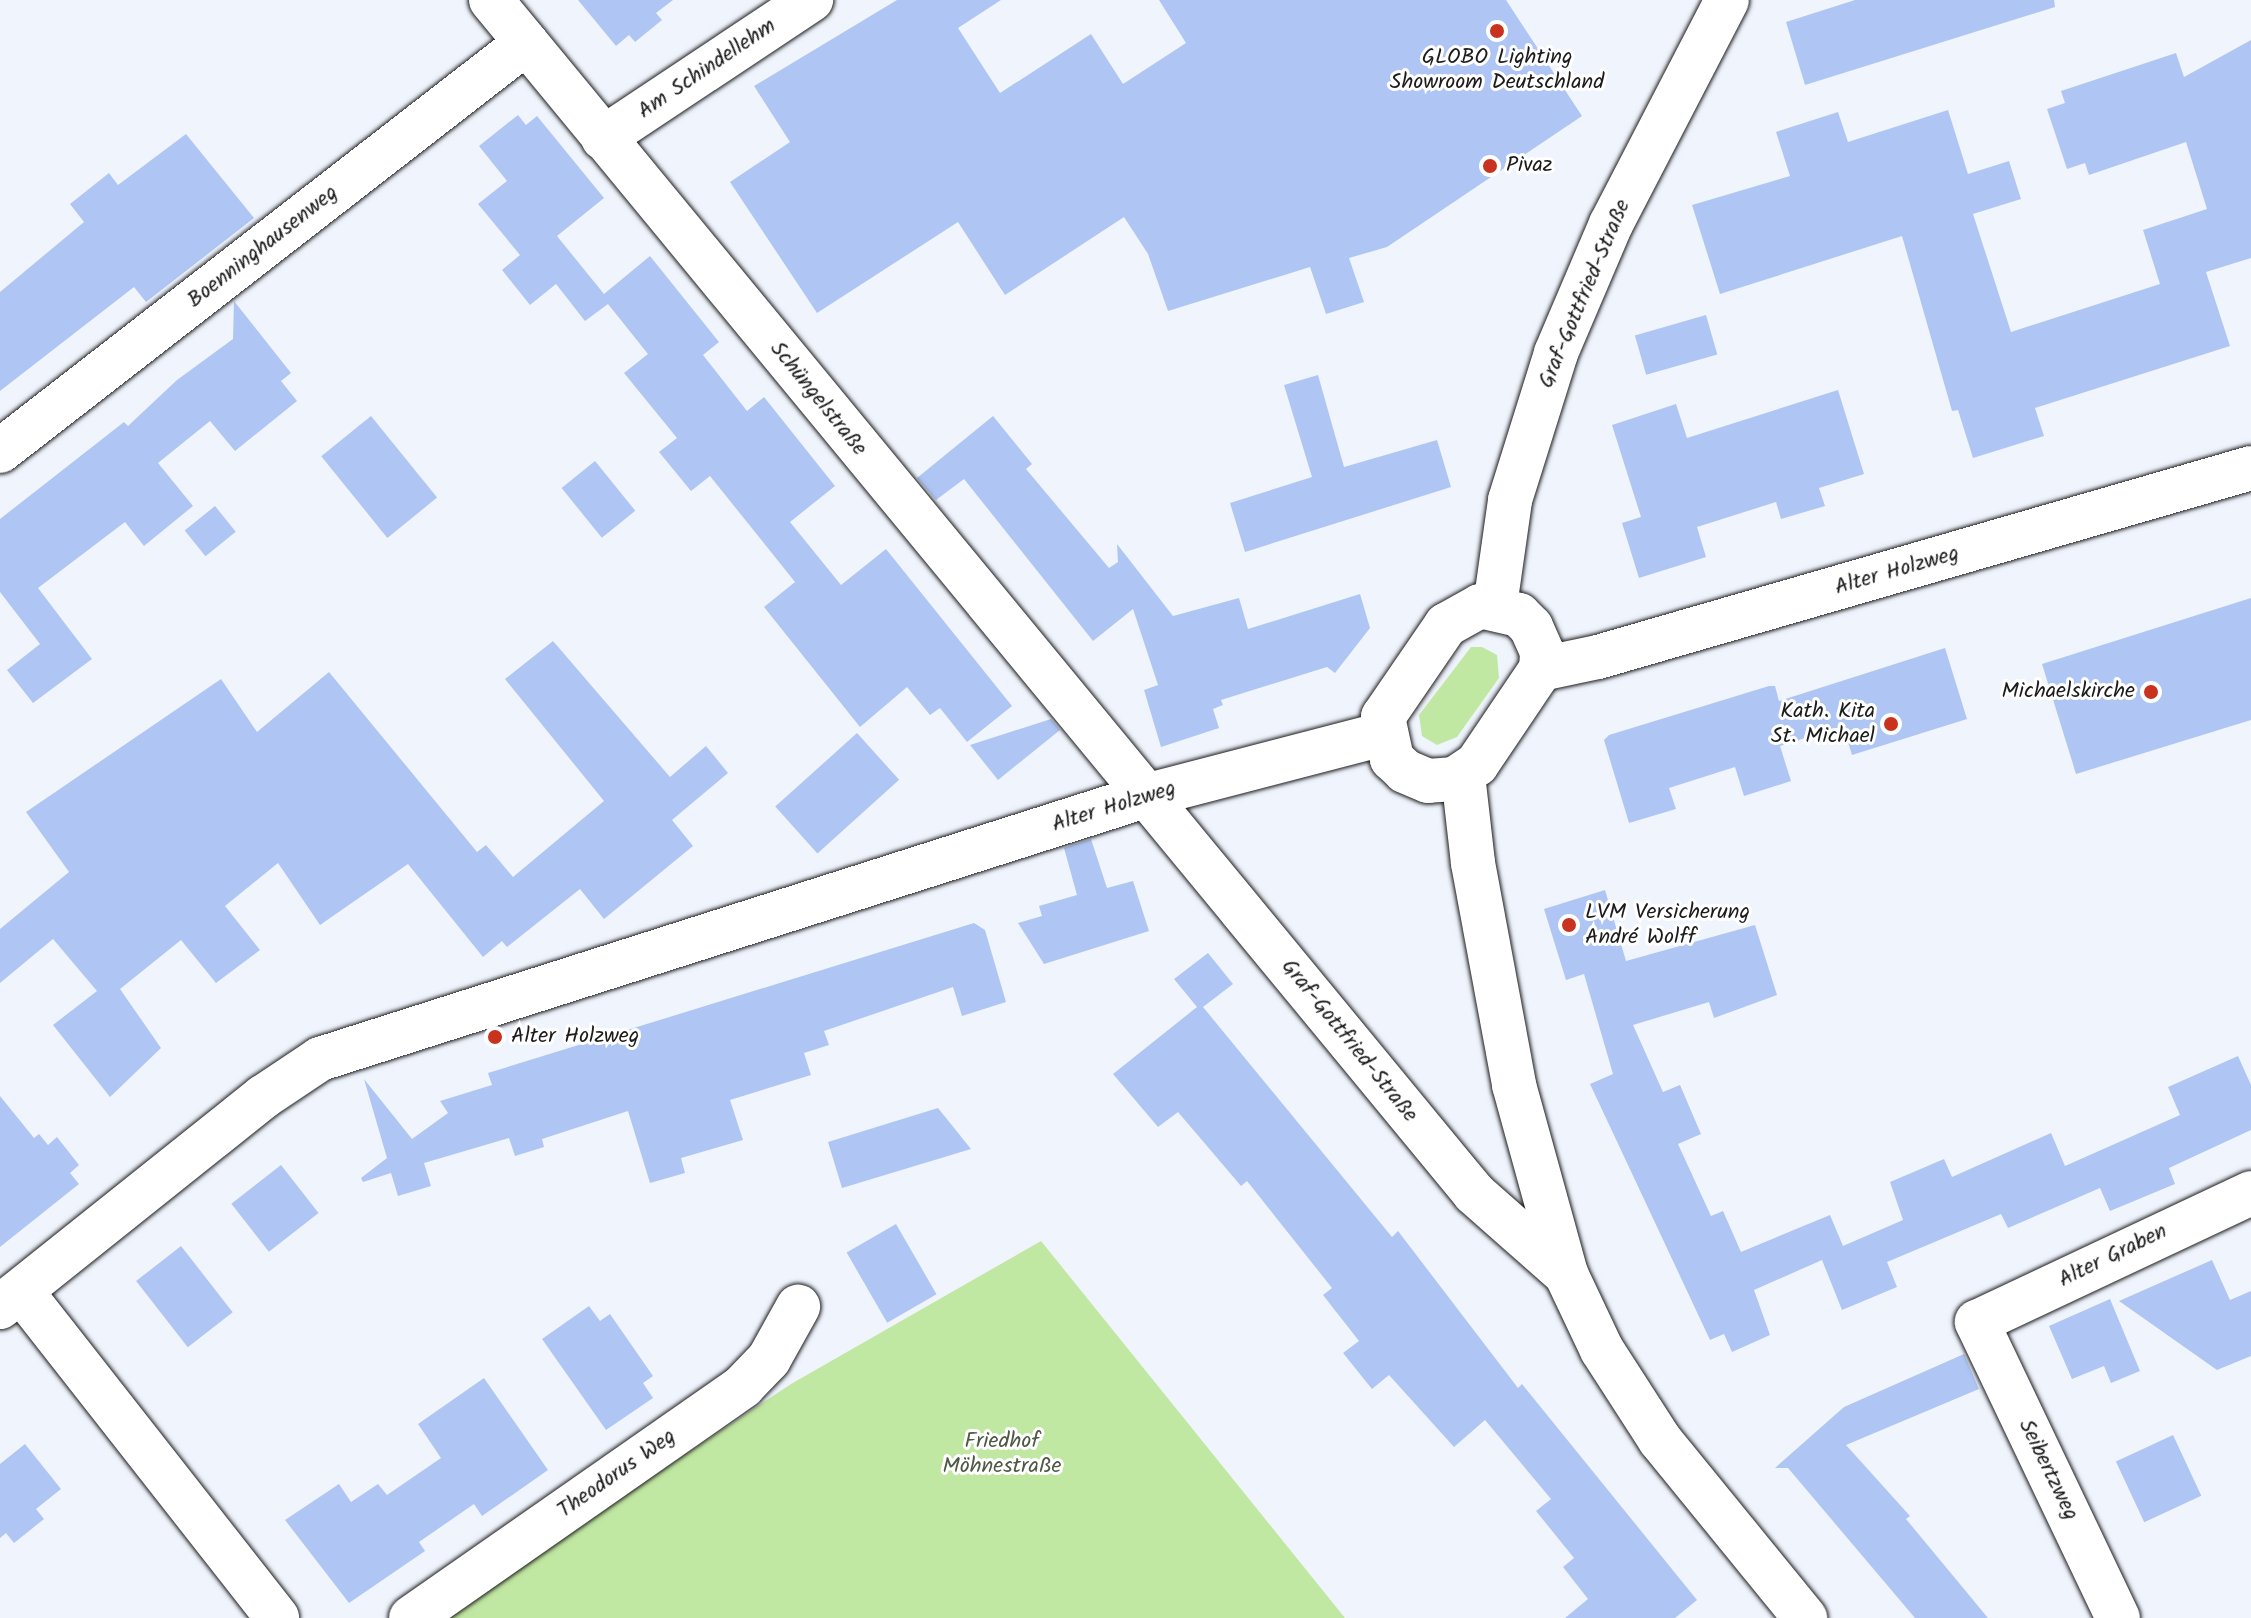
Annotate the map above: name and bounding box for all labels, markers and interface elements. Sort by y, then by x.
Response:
street label: Am Schindellehm [633,13,781,125]
marker: GLOBO Lighting Showroom Deutschland [1488,22,1506,40]
place label: GLOBO Lighting Showroom Deutschland [1390,44,1604,96]
place label: Pivaz [1506,153,1552,179]
marker: Pivaz [1481,157,1499,175]
street label: Boenninghausenweg [183,180,343,314]
street label: Graf-Gottfried-Straße [1533,196,1637,392]
street label: Schüngelstraße [764,336,872,462]
street label: Alter Holzweg [1832,541,1962,601]
place label: Michaelskirche [2002,679,2135,705]
marker: Michaelskirche [2142,683,2160,701]
place label: Kath. Kita St. Michael [1771,698,1875,750]
marker: Kath. Kita St. Michael [1882,715,1900,733]
street label: Alter Holzweg [1049,776,1179,838]
place label: LVM Versicherung André Wolff [1585,899,1750,950]
marker: LVM Versicherung André Wolff [1560,916,1578,934]
street label: Graf-Gottfried-Straße [1275,954,1423,1128]
place label: Alter Holzweg [511,1024,639,1050]
marker: Alter Holzweg [486,1028,504,1046]
street label: Alter Graben [2054,1218,2172,1294]
street label: Seibertzweg [2012,1415,2084,1525]
street label: Theodorus Weg [553,1424,681,1524]
park label: Friedhof Möhnestraße [943,1428,1061,1480]

